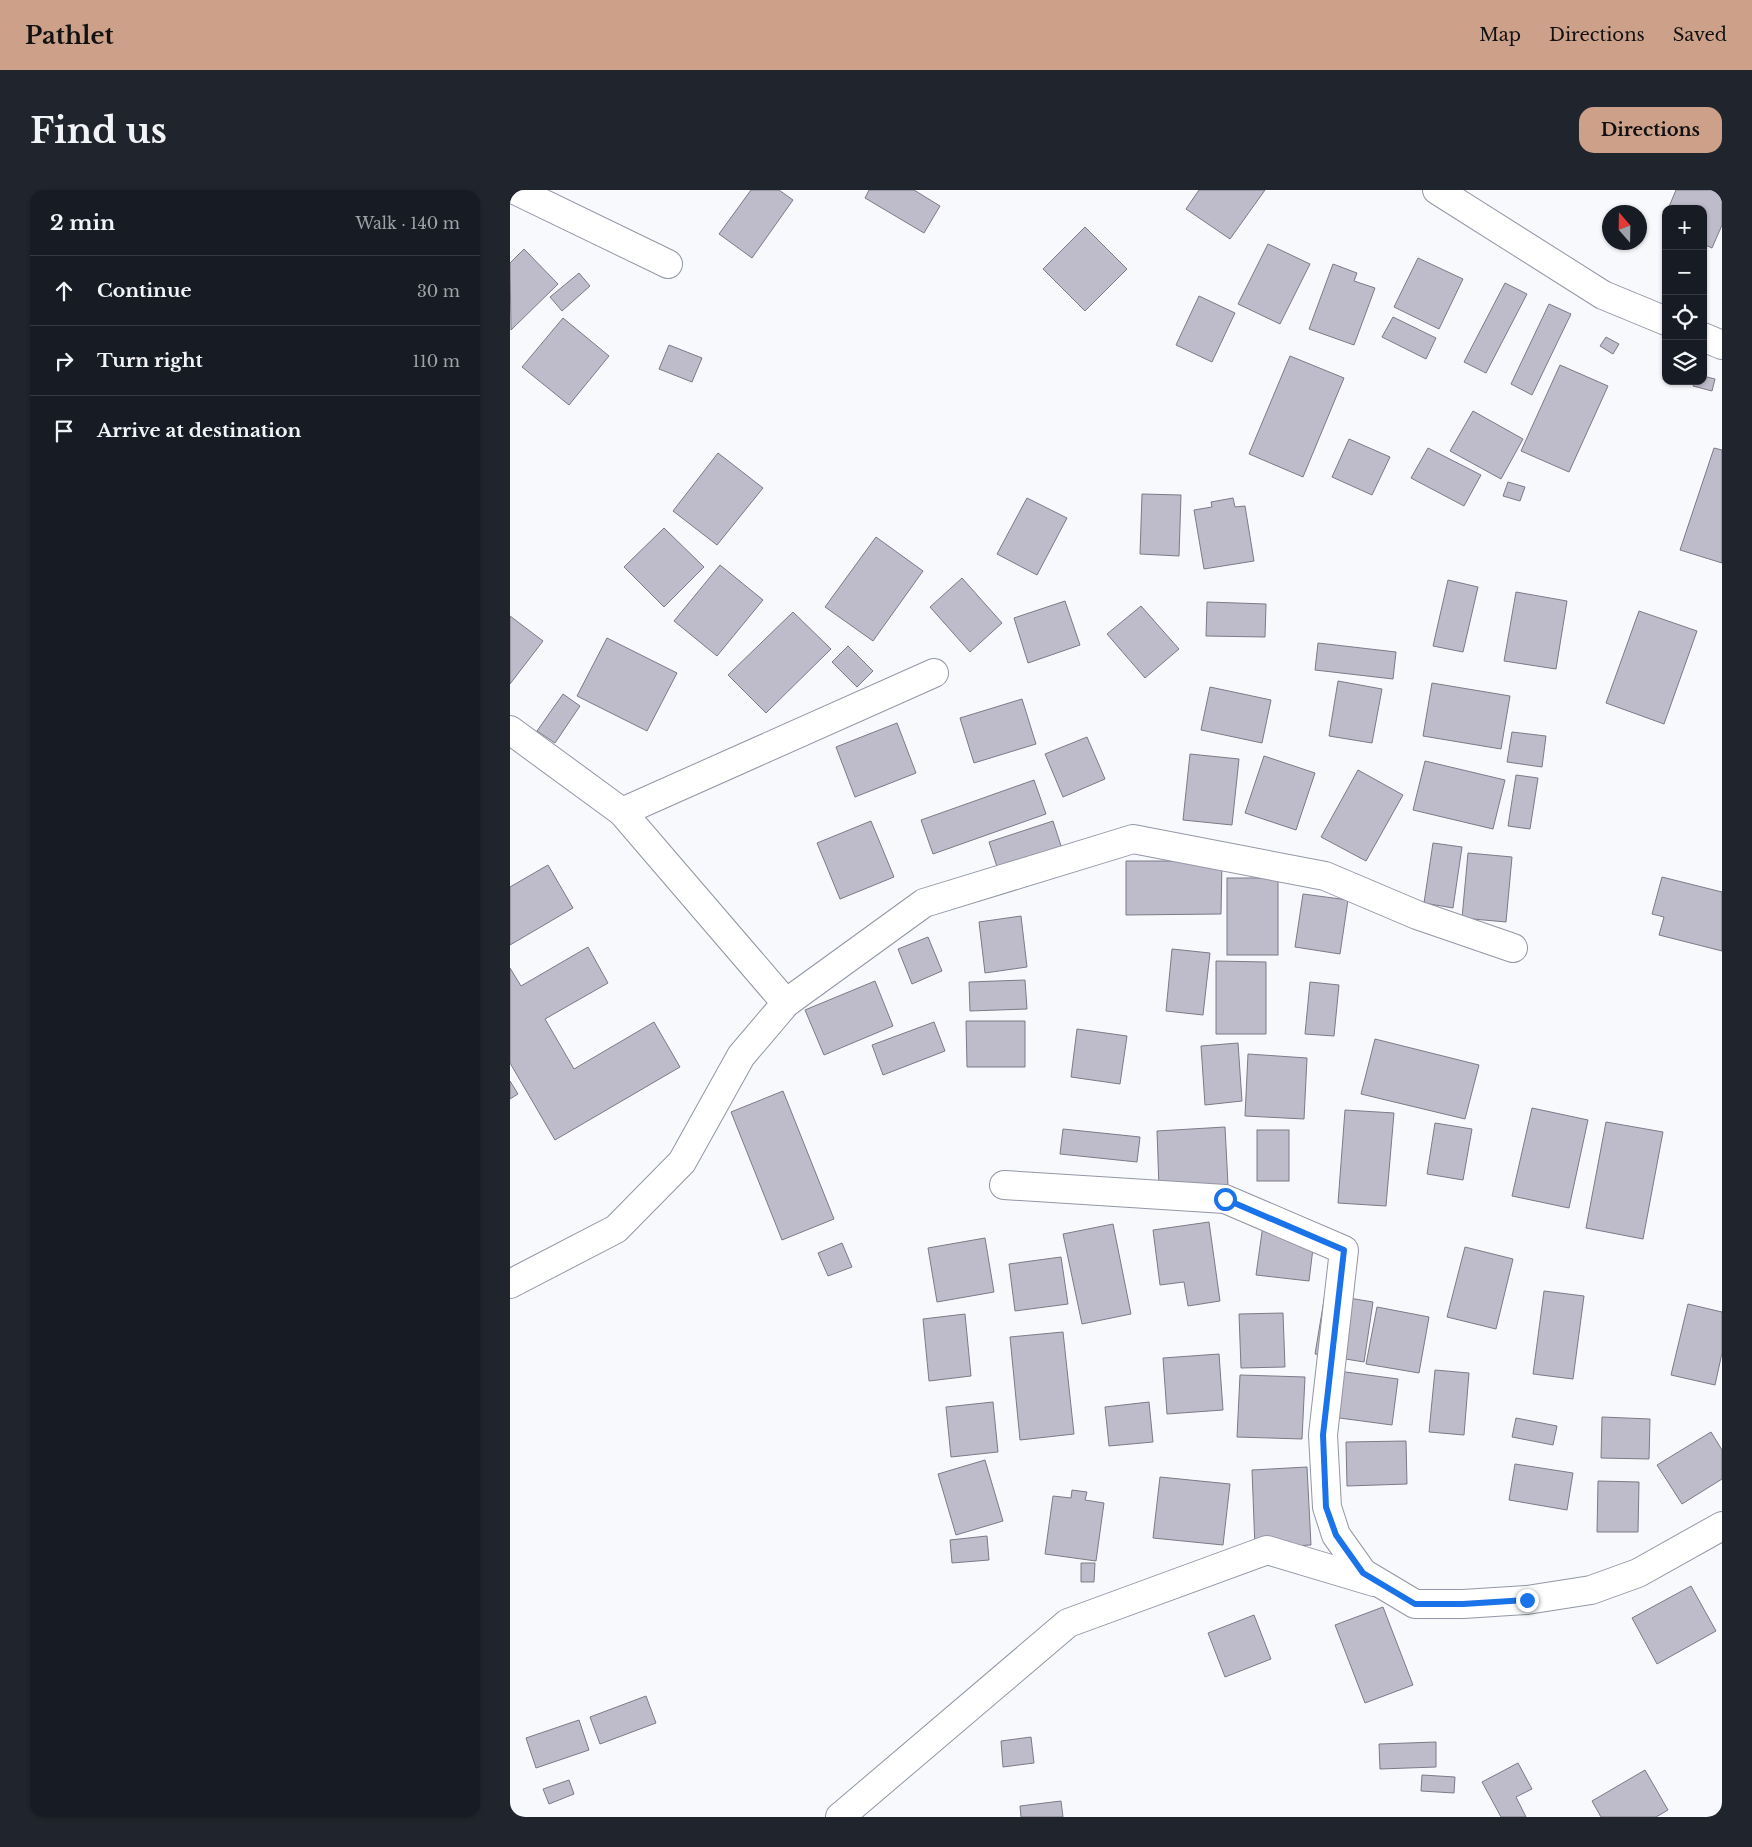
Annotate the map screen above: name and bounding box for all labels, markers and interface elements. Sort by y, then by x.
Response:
text: Pathlet [25,21,114,50]
text: Map [1479,24,1521,46]
text: Directions [1549,24,1645,46]
text: Saved [1673,24,1727,46]
button: Directions [1579,107,1722,153]
text: Find us [30,109,167,152]
north arrow [1602,205,1647,250]
map controls [1662,205,1707,385]
button: + [1662,205,1707,250]
text: 2 min [50,210,115,236]
text: Walk · 140 m [355,213,460,233]
button: − [1662,250,1707,295]
icon: ahead [50,277,78,305]
text: Continue [97,279,192,302]
text: 30 m [417,281,460,301]
button: locate [1662,295,1707,340]
button: layers [1662,340,1707,385]
icon: right [50,347,78,375]
text: Turn right [97,349,203,372]
text: 110 m [413,351,460,371]
icon: arrive [50,417,78,445]
text: Arrive at destination [97,419,301,442]
route start [1214,1188,1237,1211]
route end [1516,1589,1539,1612]

